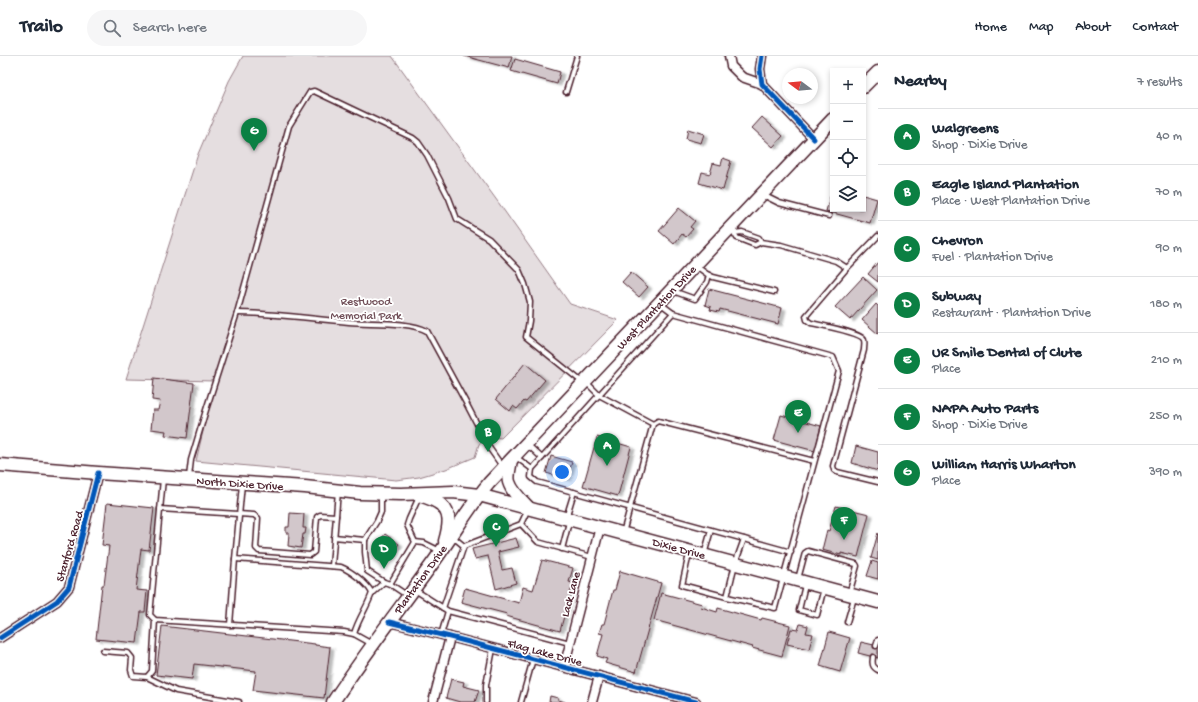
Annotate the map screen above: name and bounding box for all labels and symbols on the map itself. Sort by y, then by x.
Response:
north arrow [782,68,818,104]
pin: G [241,118,267,151]
street label: West Plantation Drive [615,263,701,353]
park label: Restwood Memorial Park [330,296,403,324]
pin: E [785,400,811,433]
pin: B [475,419,501,452]
pin: A [594,433,620,466]
your location [552,462,572,482]
street label: North Dixie Drive [196,475,285,495]
pin: F [831,507,857,540]
street label: Stanford Road [54,509,88,584]
pin: C [483,514,509,547]
pin: D [371,536,397,569]
street label: Dixie Drive [649,536,707,564]
street label: Plantation Drive [391,542,452,618]
street label: Lack Lane [559,570,585,619]
street label: Flag Lake Drive [505,637,584,671]

